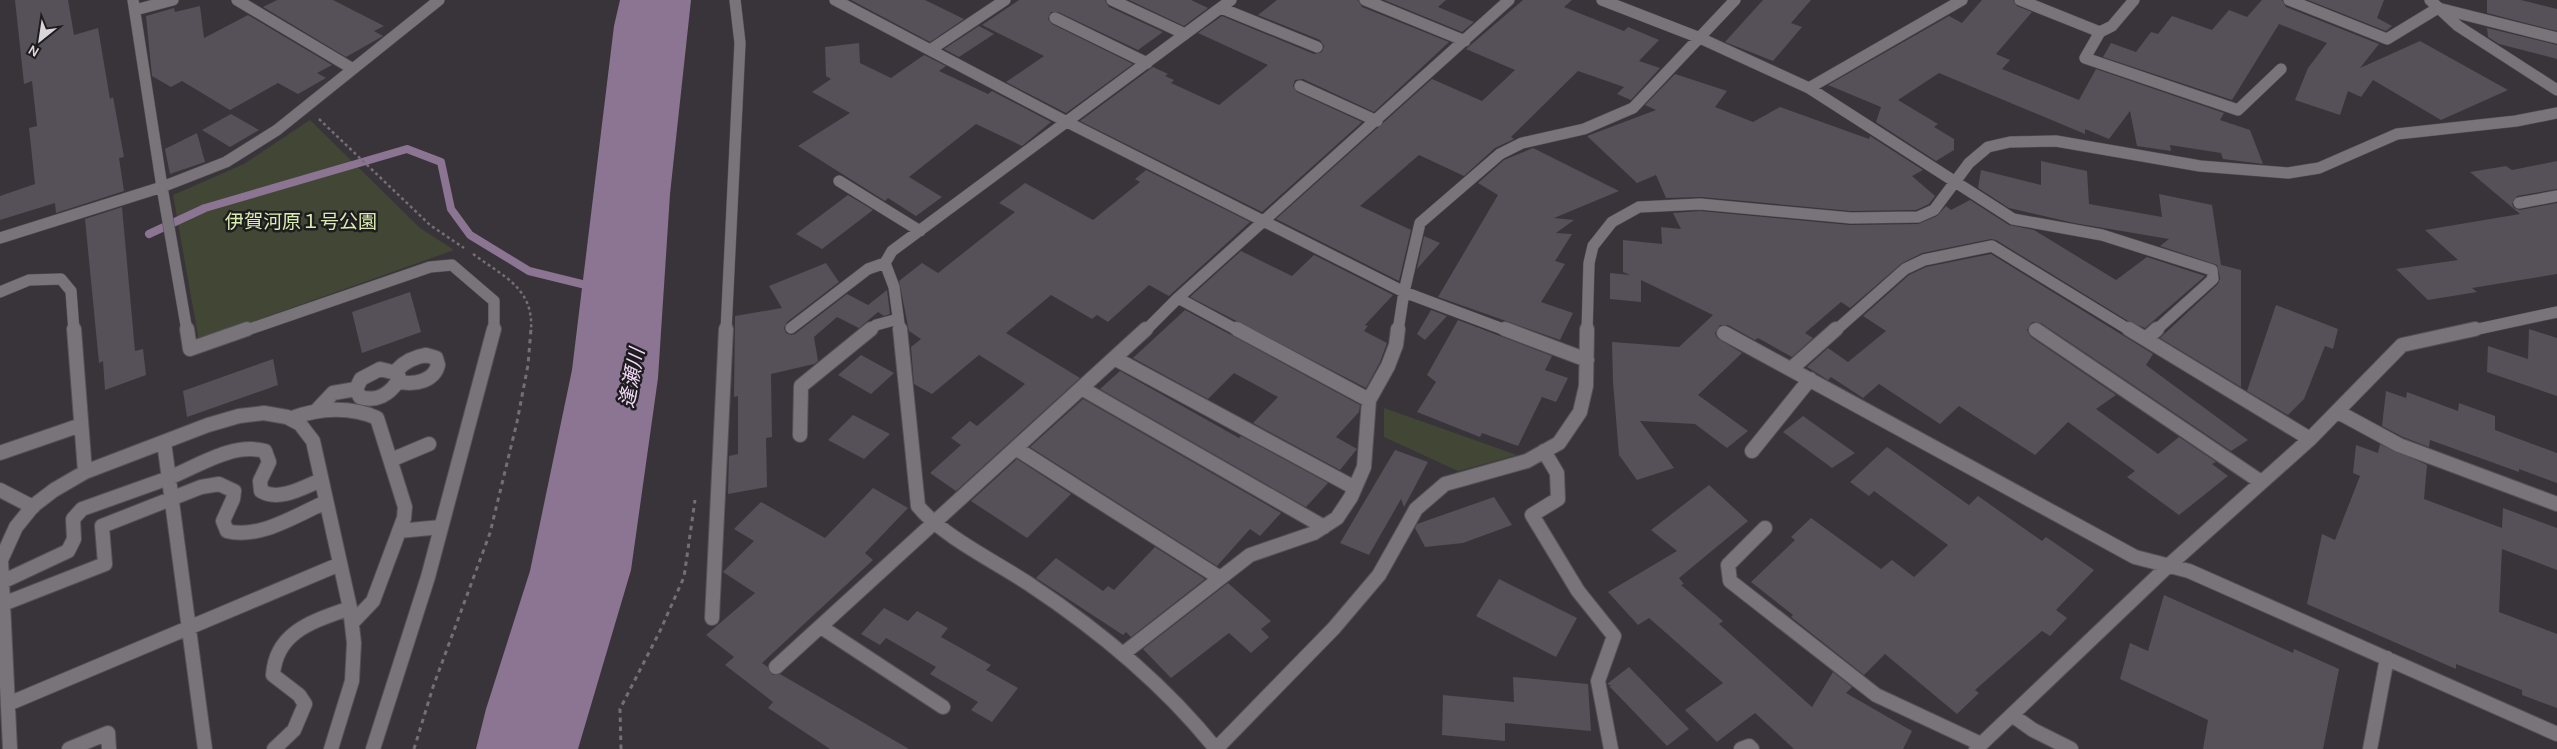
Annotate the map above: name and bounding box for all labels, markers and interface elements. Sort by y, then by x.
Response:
north arrow [15,15,65,65]
text: N [25,41,42,61]
park label: 伊賀河原１号公園 [225,211,377,233]
water label: 逢瀬川 [615,344,649,410]

